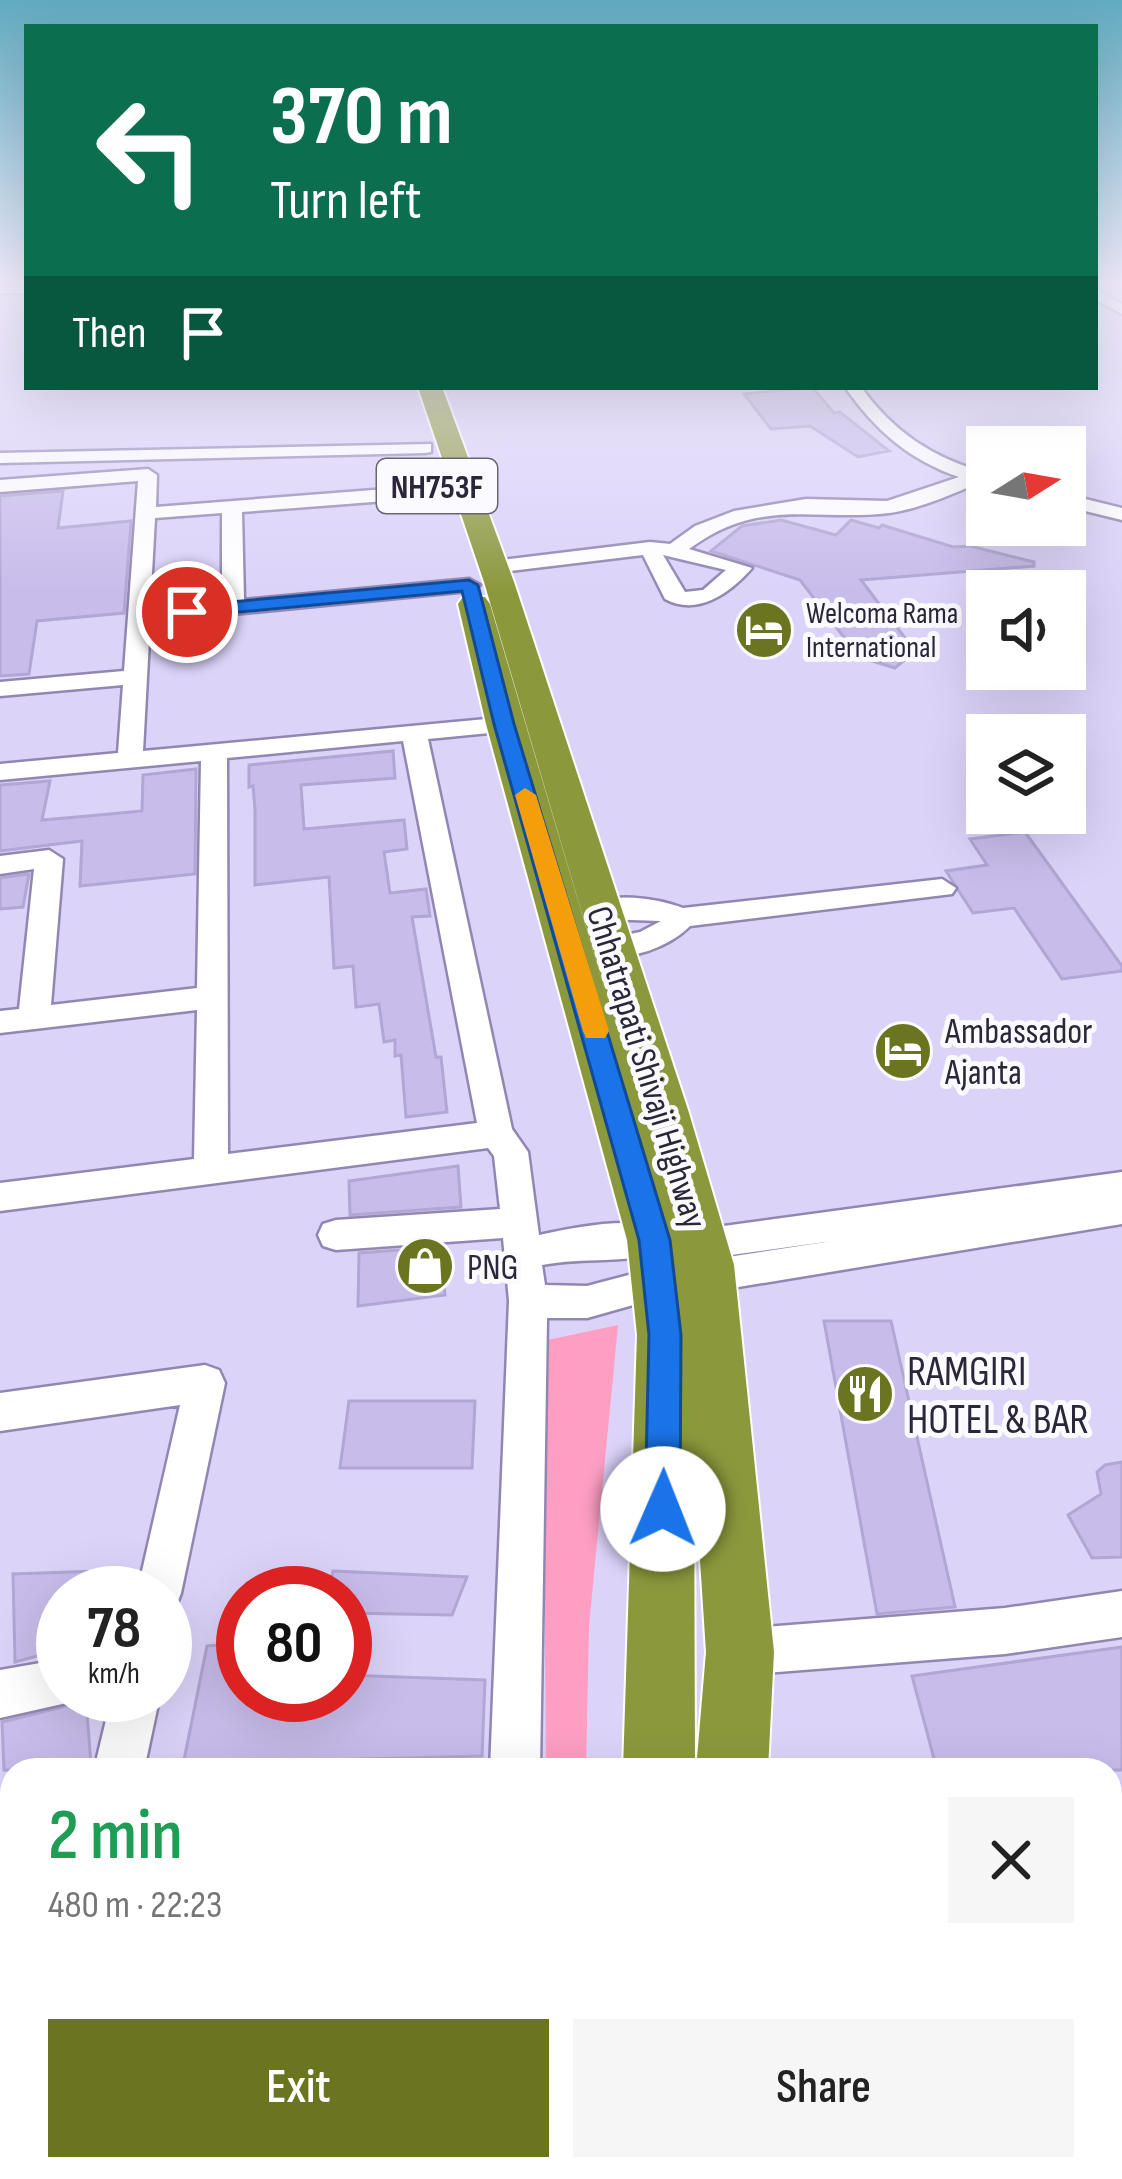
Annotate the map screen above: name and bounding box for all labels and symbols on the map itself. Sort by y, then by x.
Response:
north arrow [966,426,1086,546]
road number: NH753F [377,459,497,513]
pin [136,561,238,663]
place label: Welcoma Rama International [806,596,958,666]
hotel icon: Welcoma Rama International [733,599,795,661]
street label: Chhatrapati Shivaji Highway [576,902,715,1234]
place label: Ambassador Ajanta [944,1011,1092,1095]
hotel icon: Ambassador Ajanta [872,1020,934,1082]
shop icon: PNG [394,1235,456,1297]
place label: PNG [467,1247,519,1290]
place label: RAMGIRI HOTEL & BAR [907,1347,1089,1446]
restaurant icon: RAMGIRI HOTEL & BAR [834,1363,896,1425]
position arrow [600,1446,726,1572]
speed limit sign: 80 [216,1566,372,1722]

